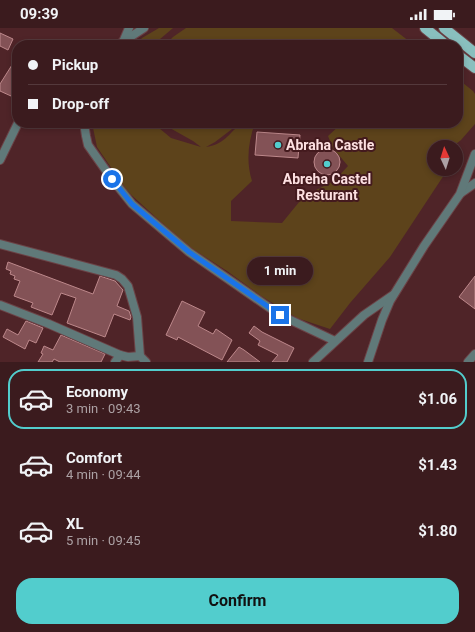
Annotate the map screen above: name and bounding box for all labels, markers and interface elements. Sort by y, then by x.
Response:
text: 09:39 [20,5,59,23]
text: Pickup [52,56,98,74]
text: Drop-off [52,95,109,113]
place label: Abraha Castle [286,137,375,153]
marker: Abraha Castle [273,140,283,150]
north arrow [427,140,463,176]
map controls [427,140,463,176]
marker: Abreha Castel Resturant [322,159,332,169]
route start [103,170,121,188]
place label: Abreha Castel Resturant [283,171,371,203]
callout: 1 min [247,257,313,285]
text: 1 min [264,263,296,278]
route end [271,306,289,324]
icon: car [18,381,54,417]
text: Economy [66,383,128,401]
text: $1.06 [418,390,457,408]
text: 3 min · 09:43 [66,401,141,416]
icon: car [18,447,54,483]
text: Comfort [66,449,122,467]
text: $1.43 [418,456,457,474]
text: 4 min · 09:44 [66,467,141,482]
icon: car [18,513,54,549]
text: XL [66,515,84,533]
text: $1.80 [418,522,457,540]
text: 5 min · 09:45 [66,533,141,548]
button: Confirm [16,578,459,624]

